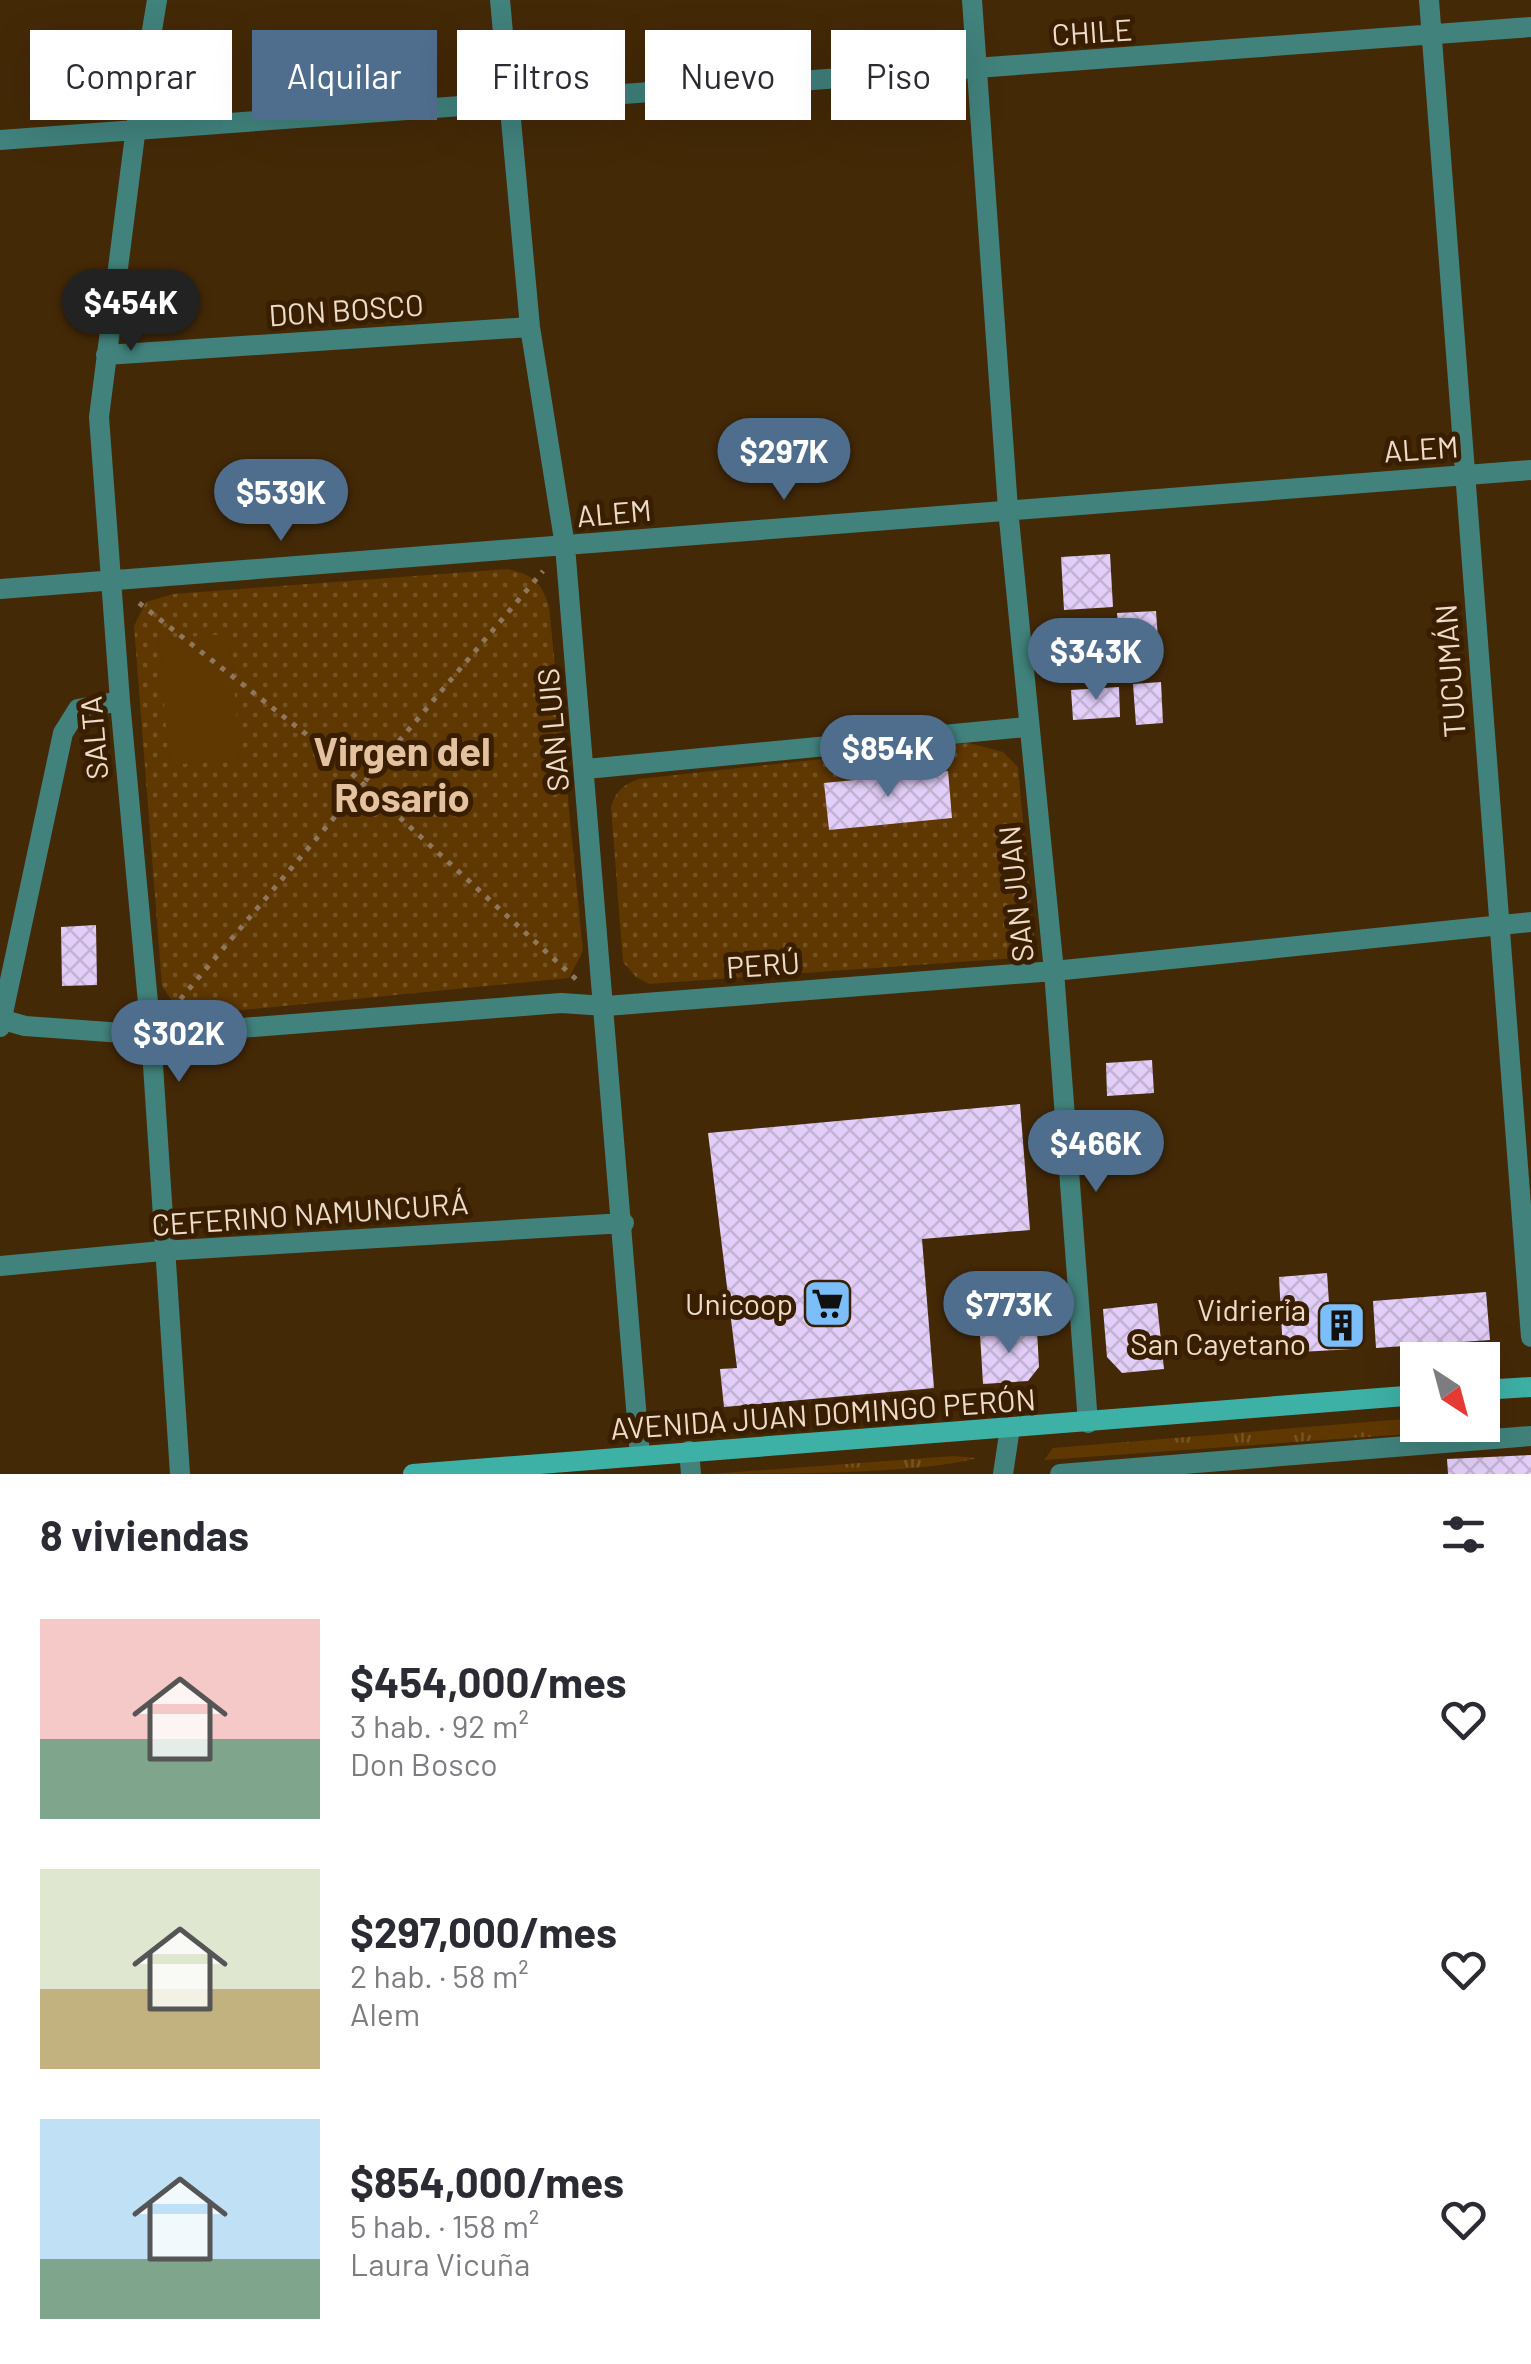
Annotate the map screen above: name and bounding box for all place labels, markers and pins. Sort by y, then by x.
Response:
pin: $454K [61,269,201,354]
pin: $297K [714,418,854,503]
pin: $539K [211,459,351,544]
pin: $343K [1026,618,1166,703]
pin: $854K [818,715,958,800]
pin: $302K [109,1000,249,1085]
pin: $466K [1026,1110,1166,1195]
pin: $773K [939,1271,1079,1356]
supermarket icon: Unicoop [802,1277,854,1329]
place label: Unicoop [685,1285,793,1321]
place label: Vidriería San Cayetano [1130,1291,1306,1361]
building icon: Vidriería San Cayetano [1315,1300,1367,1352]

